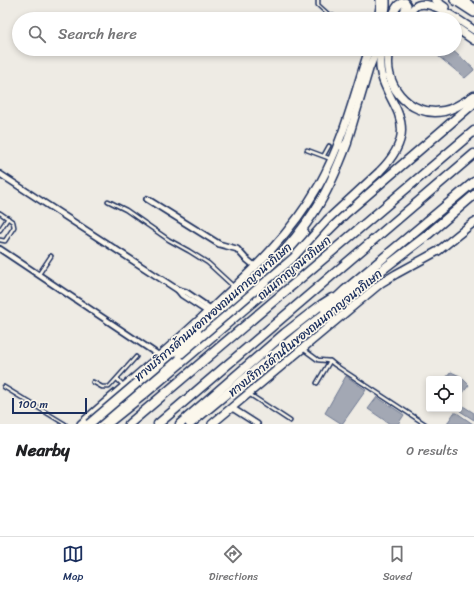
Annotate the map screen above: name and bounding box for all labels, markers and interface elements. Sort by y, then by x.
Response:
search box [12,12,462,56]
text: Search here [58,21,137,47]
icon: search [26,23,48,45]
street label: ถนนกาญจนาภิเษก [252,230,336,306]
street label: ทางบริการด้านนอกของถนนกาญจนาภิเษก [129,237,297,387]
street label: ทางบริการด้านในของถนนกาญจนาภิเษก [223,263,387,403]
map controls [426,376,462,412]
button: locate [426,376,462,412]
text: 100 m [18,395,48,414]
scale bar [12,396,87,415]
text: Nearby [16,435,70,465]
text: 0 results [406,439,458,462]
tab: Map [62,543,84,586]
tab: Directions [209,543,258,586]
tab: Saved [383,543,412,586]

